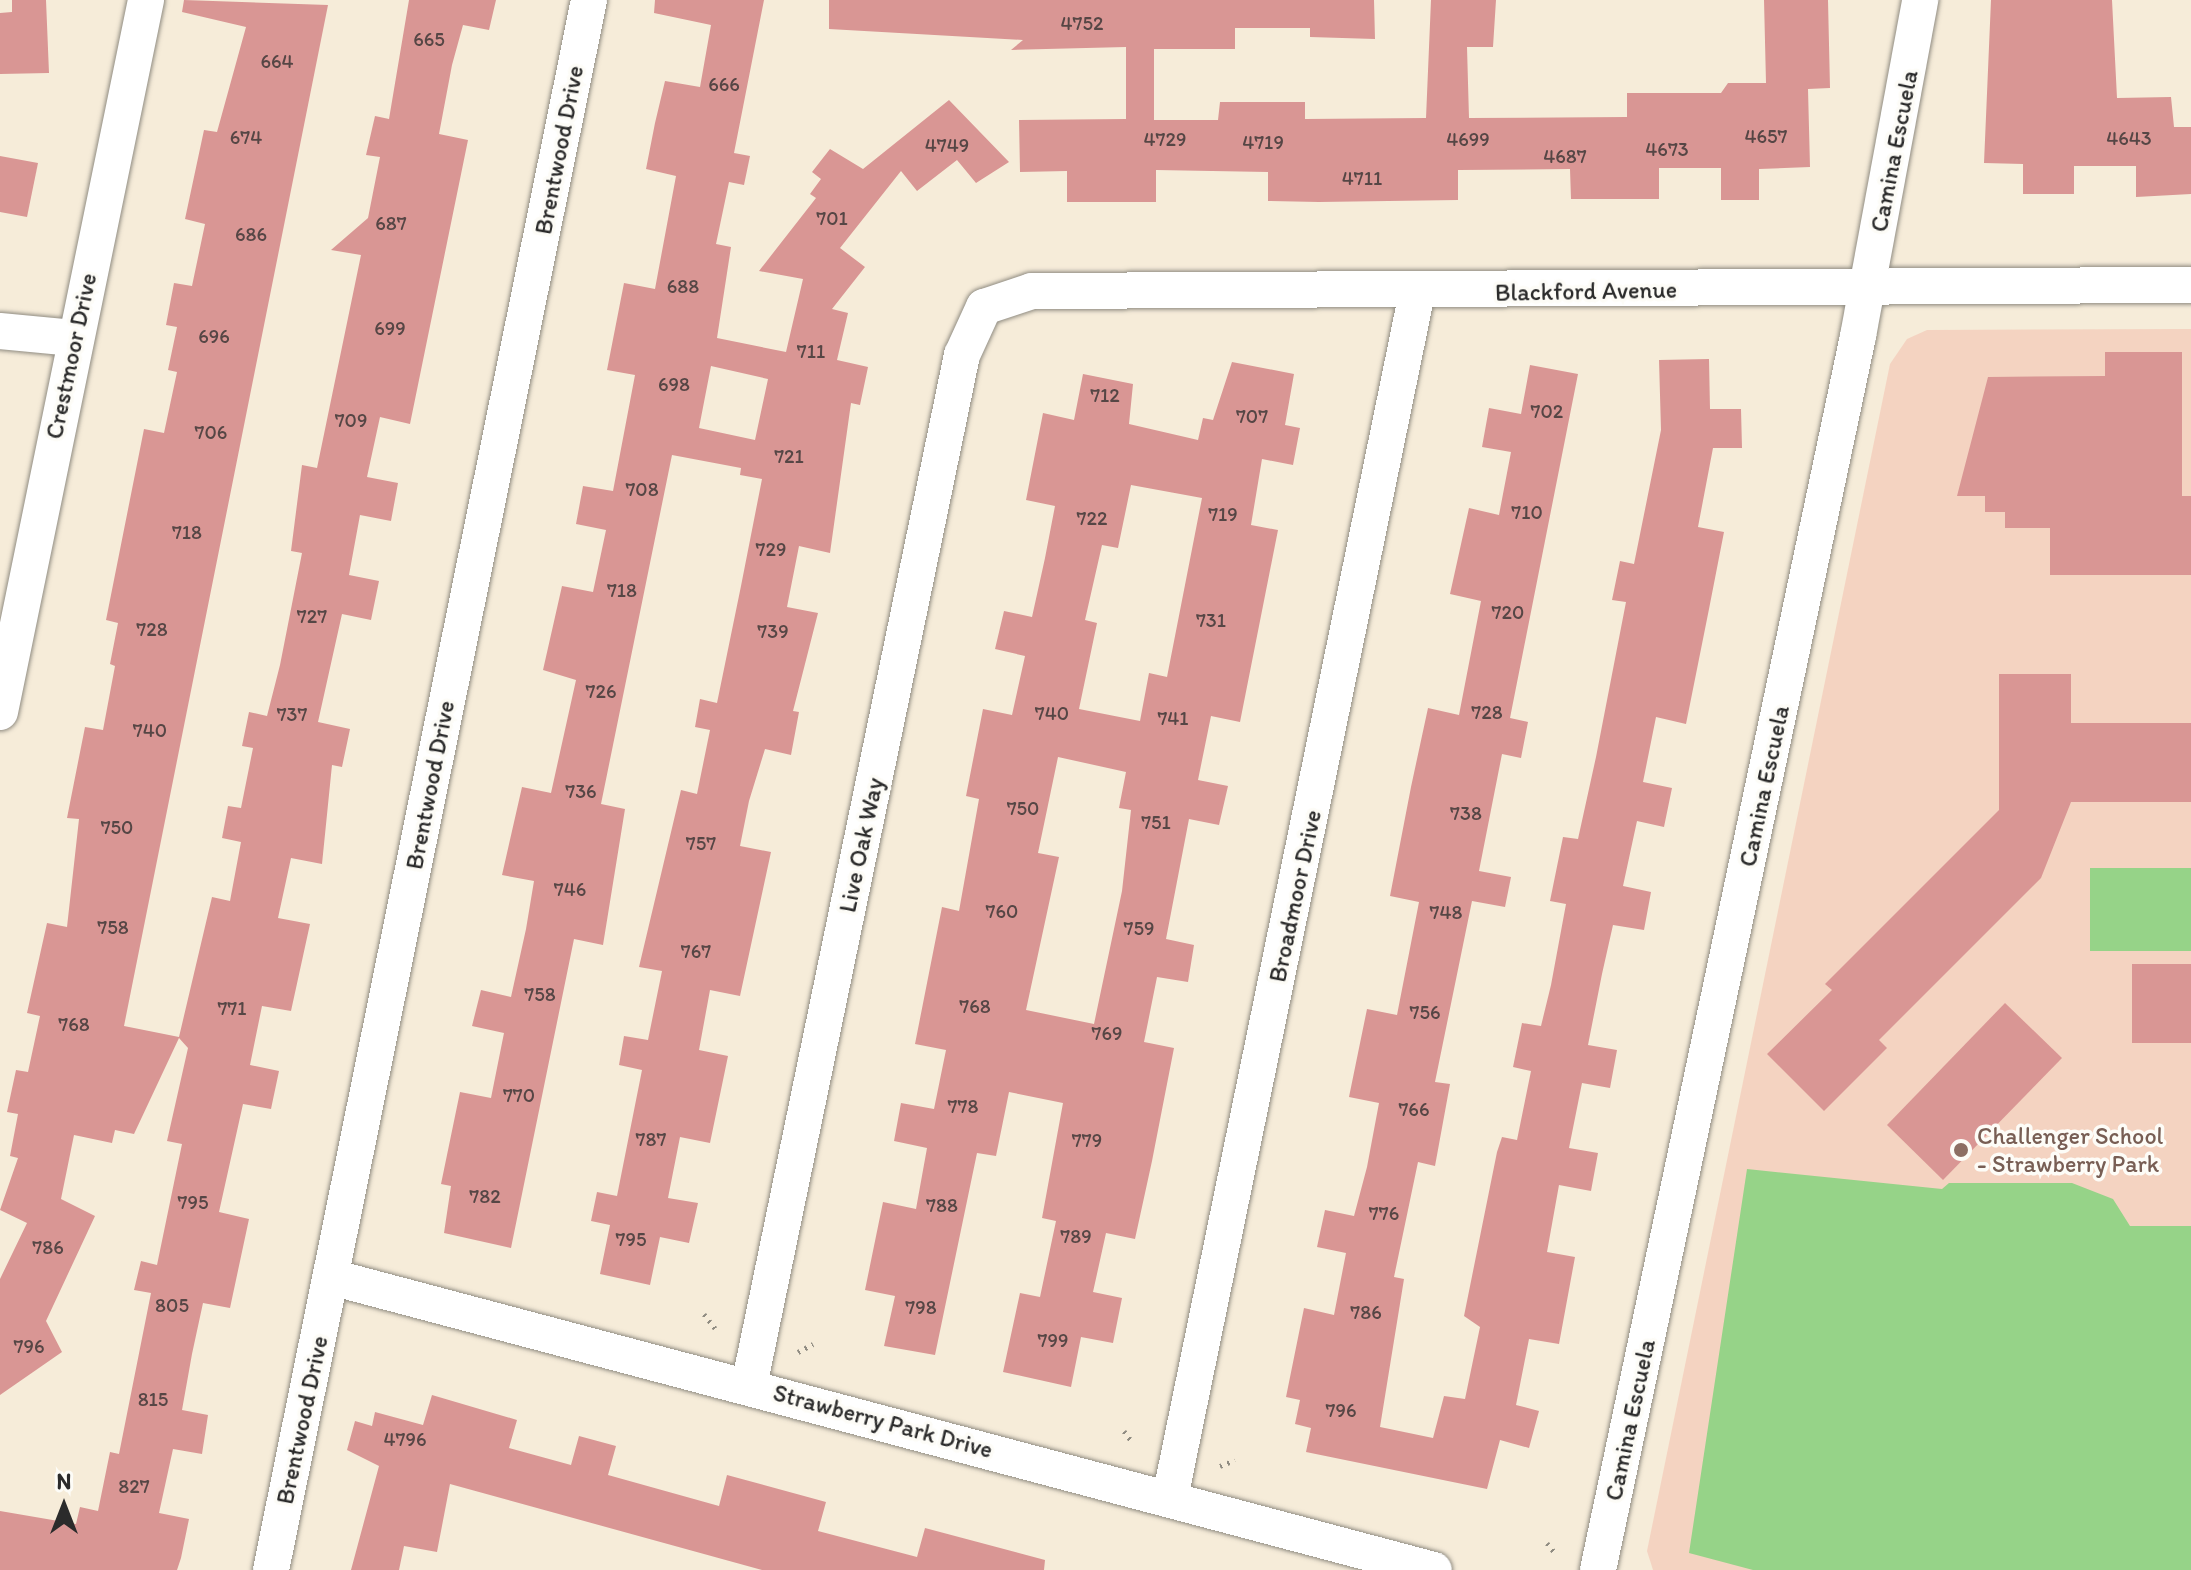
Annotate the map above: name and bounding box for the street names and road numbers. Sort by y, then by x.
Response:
street label: Brentwood Drive [529,63,589,237]
street label: Camina Escuela [1864,68,1924,234]
street label: Crestmoor Drive [39,270,103,442]
street label: Blackford Avenue [1495,275,1677,307]
street label: Brentwood Drive [400,698,460,872]
street label: Camina Escuela [1733,703,1795,869]
street label: Live Oak Way [833,775,889,915]
street label: Broadmoor Drive [1263,807,1327,985]
street label: Brentwood Drive [270,1333,334,1507]
street label: Camina Escuela [1599,1337,1661,1503]
street label: Strawberry Park Drive [770,1378,996,1464]

